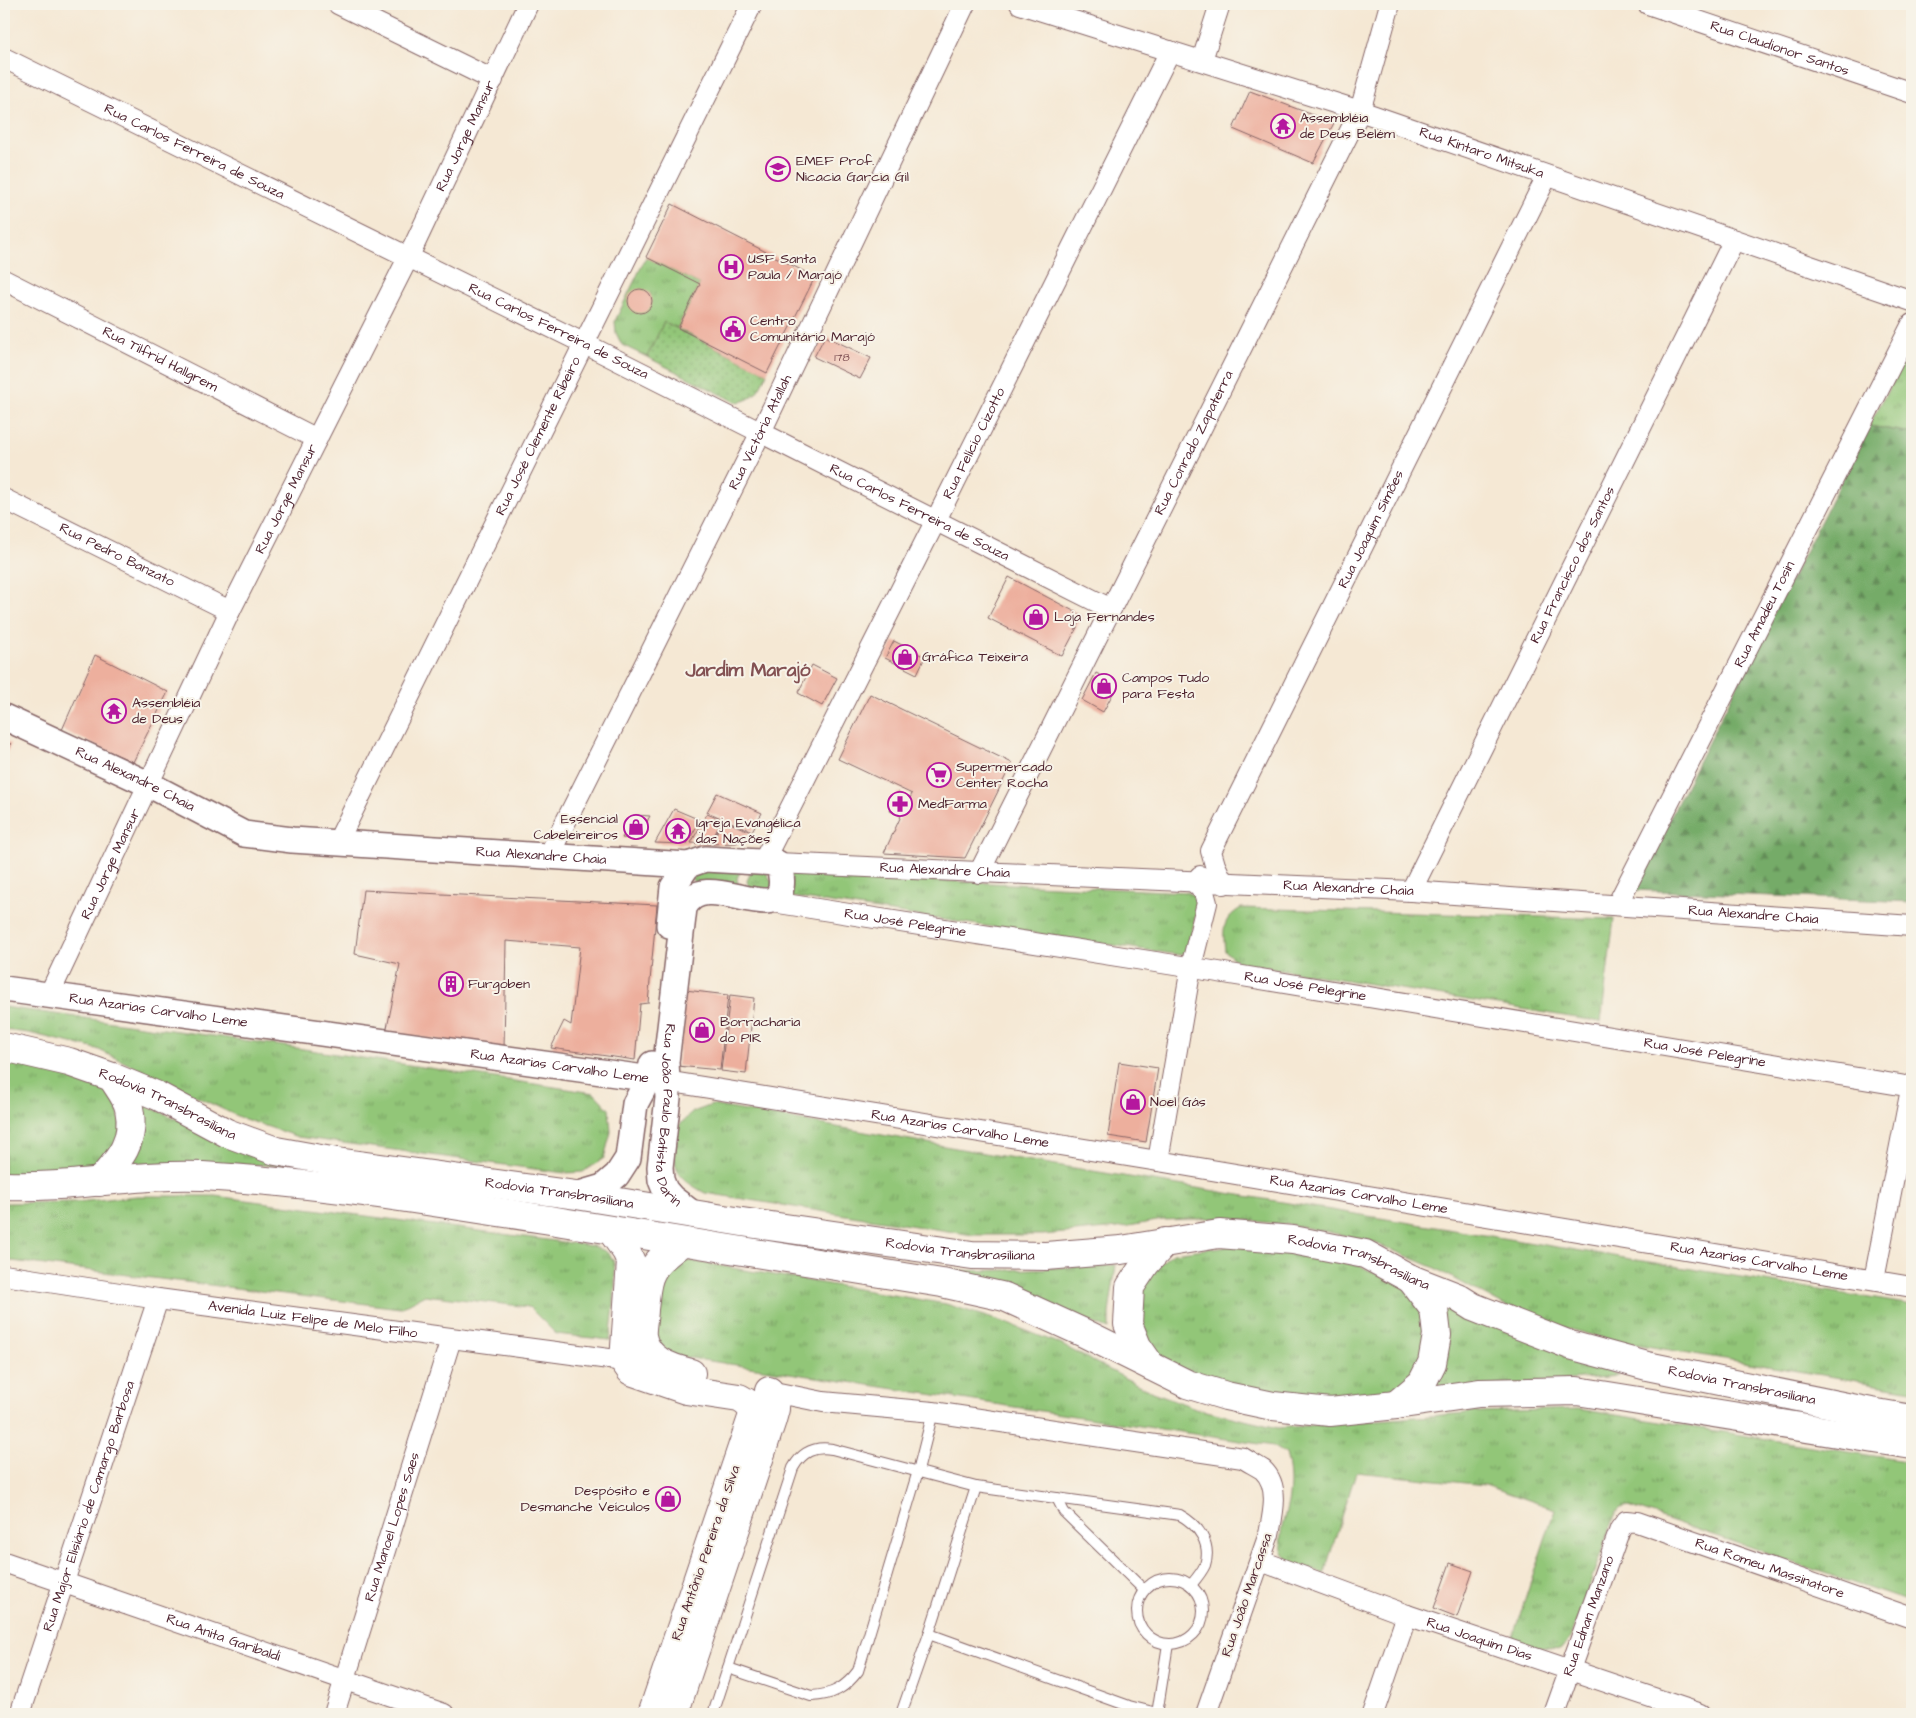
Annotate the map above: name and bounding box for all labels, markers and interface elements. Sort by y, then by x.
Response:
street label: Rua Claudionor Santos [1708,16,1852,81]
street label: Rua Jorge Mansur [431,77,501,195]
street label: Rua Carlos Ferreira de Souza [101,99,288,204]
place label: Assembléia de Deus Belém [1300,108,1395,144]
temple icon: Assembléia de Deus Belém [1270,113,1296,139]
street label: Rua Kintaro Mitsuka [1417,122,1547,184]
place label: EMEF Prof. Nicacia Garcia Gil [796,151,909,187]
school or university icon: EMEF Prof. Nicacia Garcia Gil [765,156,791,182]
place label: USF Santa Paula / Marajó [748,249,842,285]
hospital icon: USF Santa Paula / Marajó [718,254,744,280]
street label: Rua Carlos Ferreira de Souza [465,278,652,384]
place label: Centro Comunitário Marajó [750,311,875,347]
public building icon: Centro Comunitário Marajó [720,316,746,342]
street label: Rua Tilfrid Hallgrem [99,322,221,397]
house number: 178 [834,350,850,365]
street label: Rua José Clemente Ribeiro [491,353,586,519]
street label: Rua Conrado Zapaterra [1150,367,1239,518]
street label: Rua Victória Atallah [724,371,797,493]
street label: Rua Felício Cizotto [938,384,1011,502]
street label: Rua Jorge Mansur [250,440,323,557]
street label: Rua Carlos Ferreira de Souza [826,459,1013,566]
street label: Rua Joaquim Simões [1333,467,1409,592]
street label: Rua Francisco dos Santos [1525,483,1620,647]
street label: Rua Pedro Banzato [56,518,178,592]
street label: Rua Amadeu Tosin [1729,558,1800,671]
shop icon: Loja Fernandes [1023,604,1049,630]
place label: Loja Fernandes [1054,607,1155,627]
shop icon: Gráfica Teixeira [892,644,918,670]
place label: Gráfica Teixeira [922,647,1028,667]
district label: Jardim Marajó [685,657,811,684]
place label: Campos Tudo para Festa [1122,668,1209,704]
shop icon: Campos Tudo para Festa [1091,673,1117,699]
place label: Assembléia de Deus [132,693,200,729]
temple icon: Assembléia de Deus [101,698,127,724]
street label: Rua Alexandre Chaia [72,742,198,817]
place label: Supermercado Center Rocha [956,757,1053,793]
supermarket icon: Supermercado Center Rocha [926,762,952,788]
pharmacy icon: MedFarma [887,791,913,817]
place label: MedFarma [918,794,987,814]
street label: Rua Jorge Mansur [76,805,146,923]
place label: Essencial Cabeleireiros [534,809,618,845]
place label: Igreja Evangélica das Nações [696,813,801,849]
shop icon: Essencial Cabeleireiros [623,814,649,840]
temple icon: Igreja Evangélica das Nações [665,818,691,844]
street label: Rua Alexandre Chaia [475,842,607,870]
street label: Rua Alexandre Chaia [879,858,1011,883]
street label: Rua Alexandre Chaia [1283,875,1414,901]
street label: Rua Alexandre Chaia [1688,900,1819,929]
street label: Rua José Pelegrine [843,903,968,942]
street label: Rua José Pelegrine [1243,967,1368,1006]
building icon: Furgoben [438,971,464,997]
place label: Furgoben [468,974,530,994]
street label: Rua Azarias Carvalho Leme [68,988,249,1033]
place label: Borracharia do PIR [720,1012,800,1048]
shop icon: Borracharia do PIR [689,1017,715,1043]
street label: Rua João Paulo Batista Darin [650,1023,686,1212]
street label: Rua José Pelegrine [1642,1033,1768,1073]
street label: Rua Azarias Carvalho Leme [469,1044,651,1089]
street label: Rodovia Transbrasiliana [96,1063,239,1145]
shop icon: Noel Gás [1120,1089,1146,1115]
place label: Noel Gás [1150,1092,1206,1112]
street label: Rua Azarias Carvalho Leme [870,1105,1051,1153]
street label: Rua Azarias Carvalho Leme [1268,1170,1450,1219]
street label: Rodovia Transbrasiliana [484,1173,635,1214]
street label: Rodovia Transbrasiliana [1287,1230,1433,1295]
street label: Rodovia Transbrasiliana [884,1233,1035,1266]
street label: Rua Azarias Carvalho Leme [1669,1237,1850,1286]
street label: Avenida Luiz Felipe de Melo Filho [207,1296,419,1343]
street label: Rodovia Transbrasiliana [1666,1361,1818,1410]
street label: Rua Major Elisiário de Camargo Barbosa [38,1378,140,1634]
street label: Rua Manoel Lopes Saes [360,1450,425,1604]
street label: Rua Antônio Pereira da Silva [667,1463,745,1643]
place label: Despósito e Desmanche Veículos [521,1481,650,1517]
shop icon: Despósito e Desmanche Veículos [655,1486,681,1512]
street label: Rua João Marcassa [1216,1531,1278,1659]
street label: Rua Romeu Massinatore [1692,1533,1847,1604]
street label: Rua Ednan Manzano [1558,1553,1620,1679]
street label: Rua Anita Garibaldi [164,1609,283,1667]
street label: Rua Joaquim Dias [1424,1612,1535,1666]

